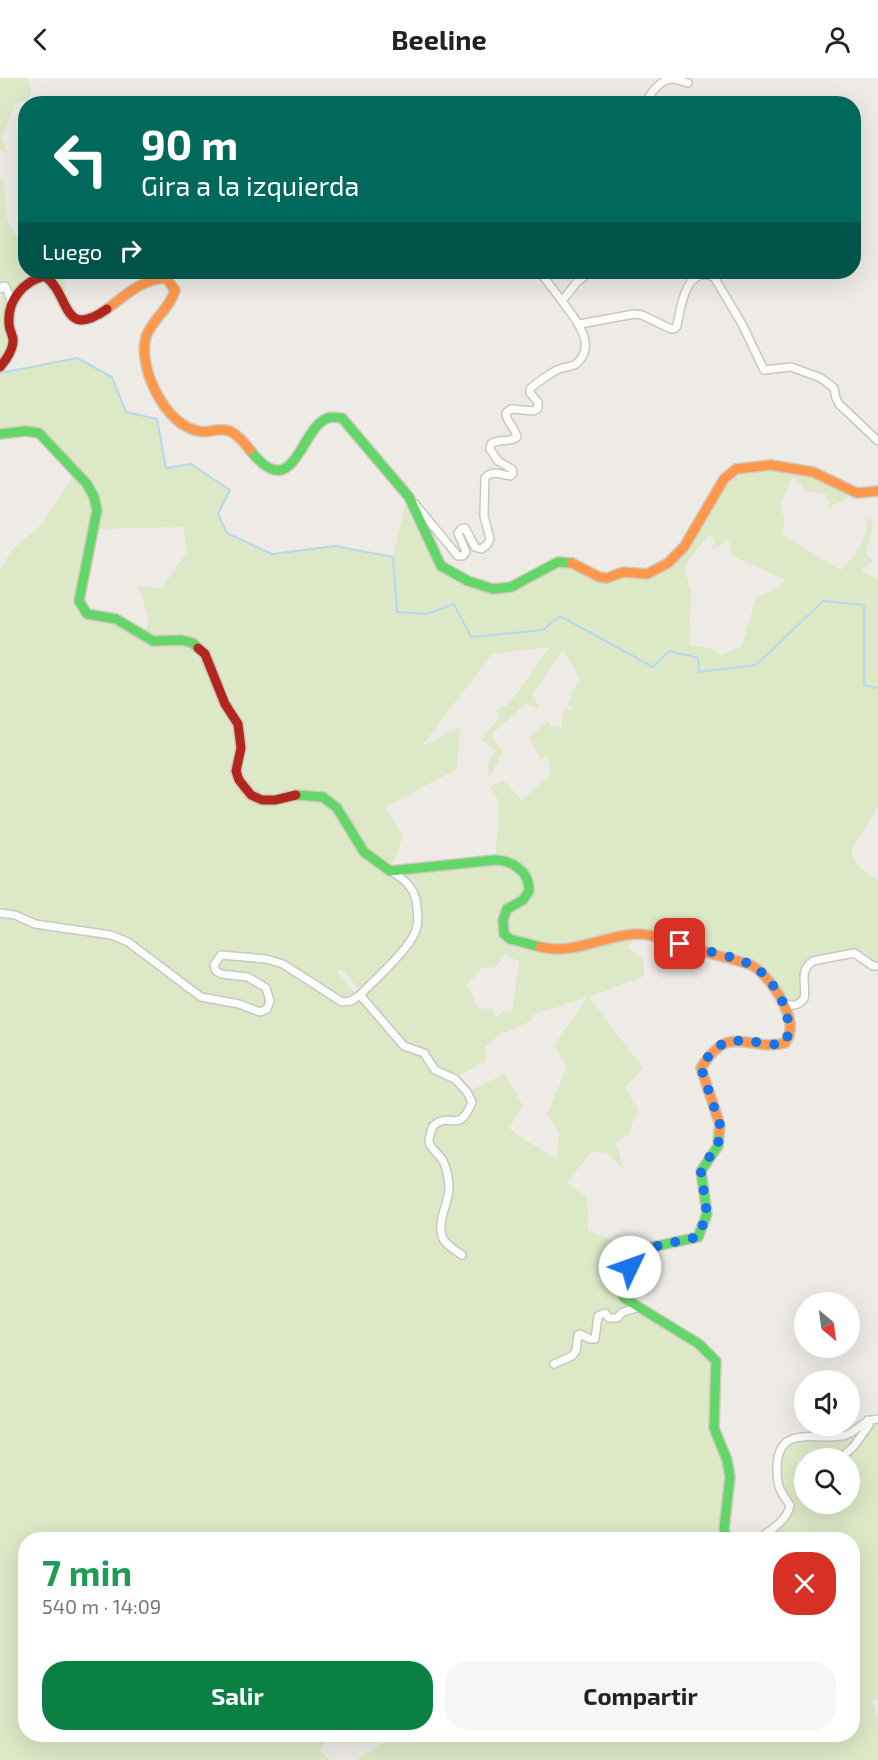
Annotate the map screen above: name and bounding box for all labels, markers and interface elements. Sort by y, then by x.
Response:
icon: back [24,23,57,56]
text: Beeline [391,23,487,55]
icon: person [821,23,854,56]
text: 90 m [141,118,238,168]
icon: left [42,120,120,198]
text: Gira a la izquierda [141,169,359,201]
icon: right [114,234,147,267]
text: Luego [42,238,102,264]
pin [654,918,705,969]
icon: arrive [663,927,696,960]
position arrow [598,1235,662,1299]
north arrow [794,1292,860,1358]
map controls [794,1292,860,1514]
button: sound [794,1370,860,1436]
button: search [794,1448,860,1514]
text: 7 min [42,1550,132,1593]
button: close [773,1552,836,1615]
text: 540 m · 14:09 [42,1594,161,1618]
button: Salir [42,1661,433,1730]
button: Compartir [445,1661,836,1730]

